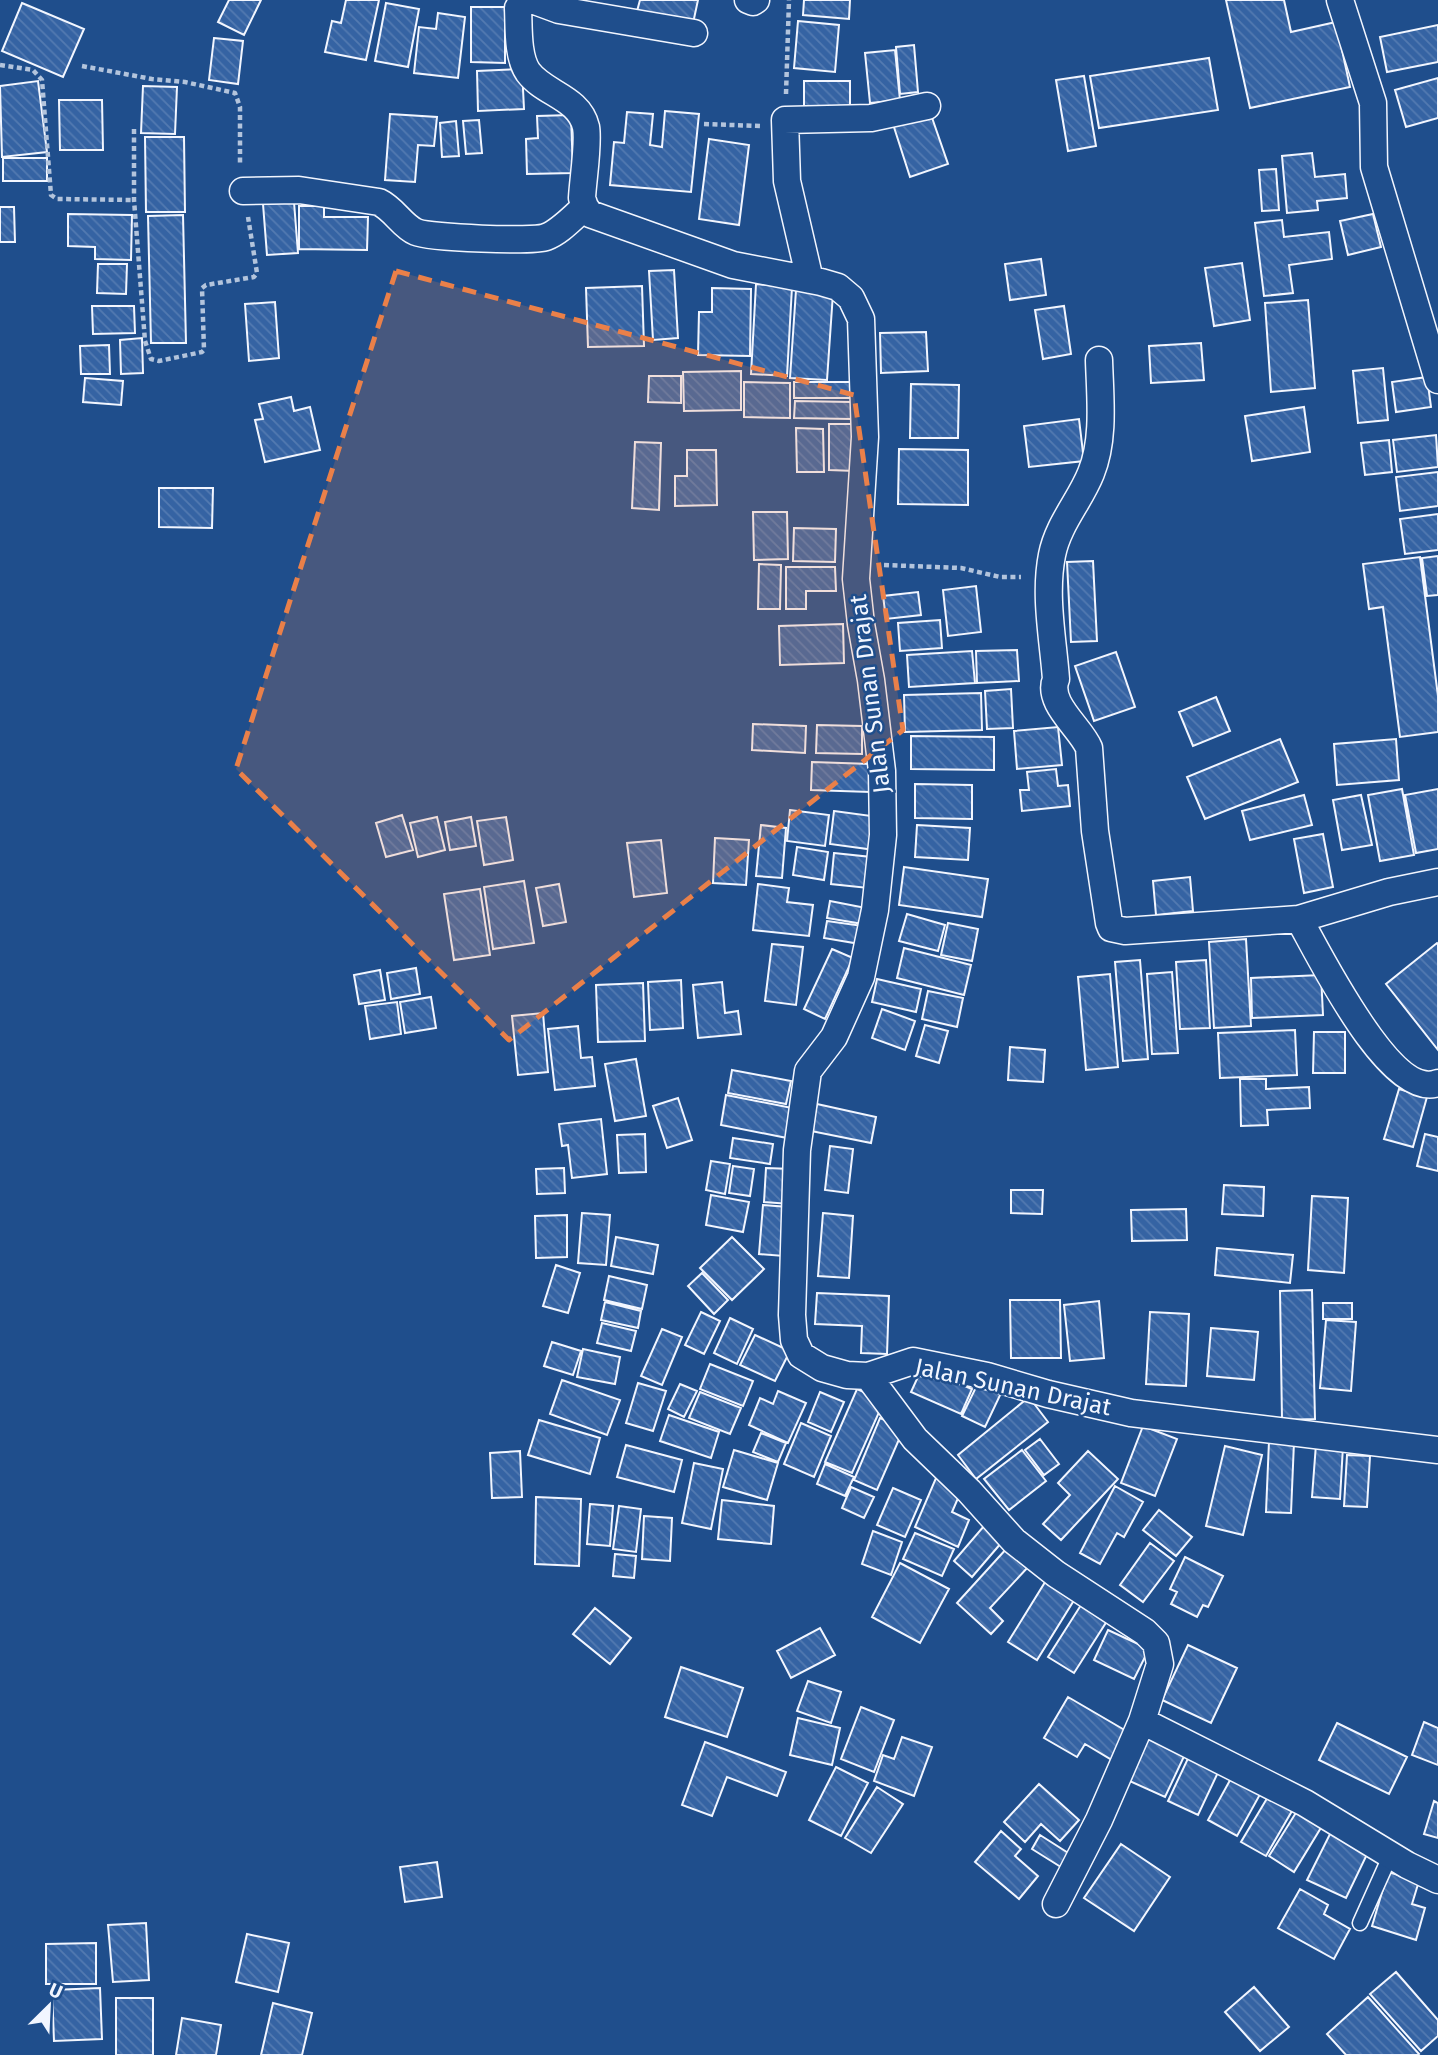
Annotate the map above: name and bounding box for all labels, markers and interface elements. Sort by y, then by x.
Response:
street label: Jalan Sunan Drajat [844,593,896,795]
street label: Jalan Sunan Drajat [912,1352,1114,1422]
north arrow [14,1971,84,2041]
text: U [45,1978,66,2004]

